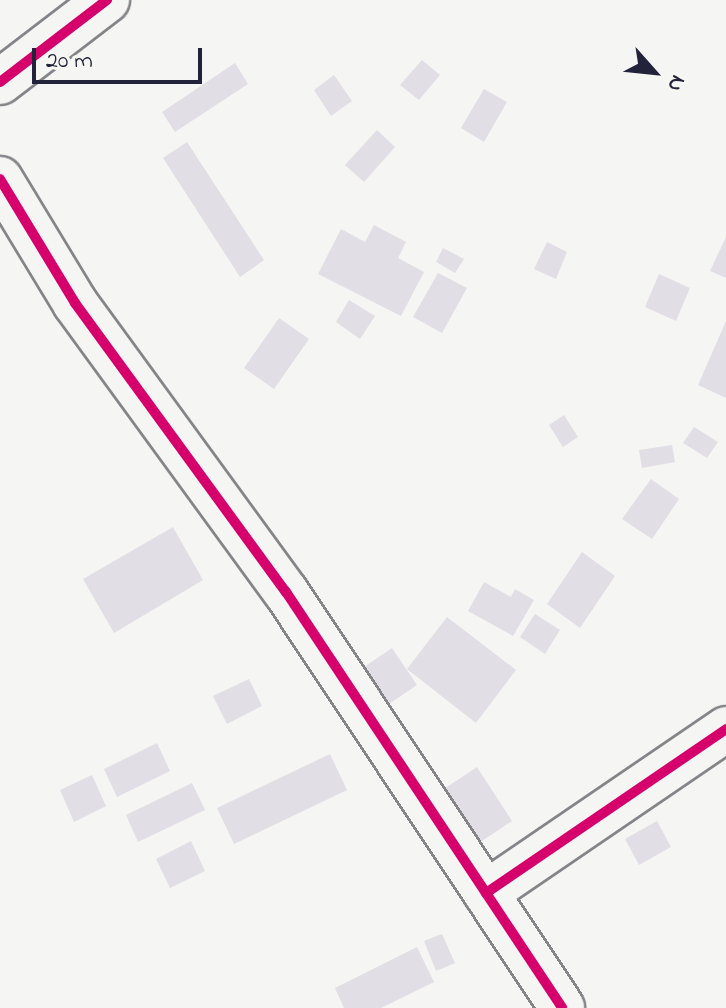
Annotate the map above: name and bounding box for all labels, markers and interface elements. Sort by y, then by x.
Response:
scale bar [36,32,206,82]
north arrow [614,32,694,112]
text: 20 m [46,44,93,79]
text: N [658,69,693,97]

